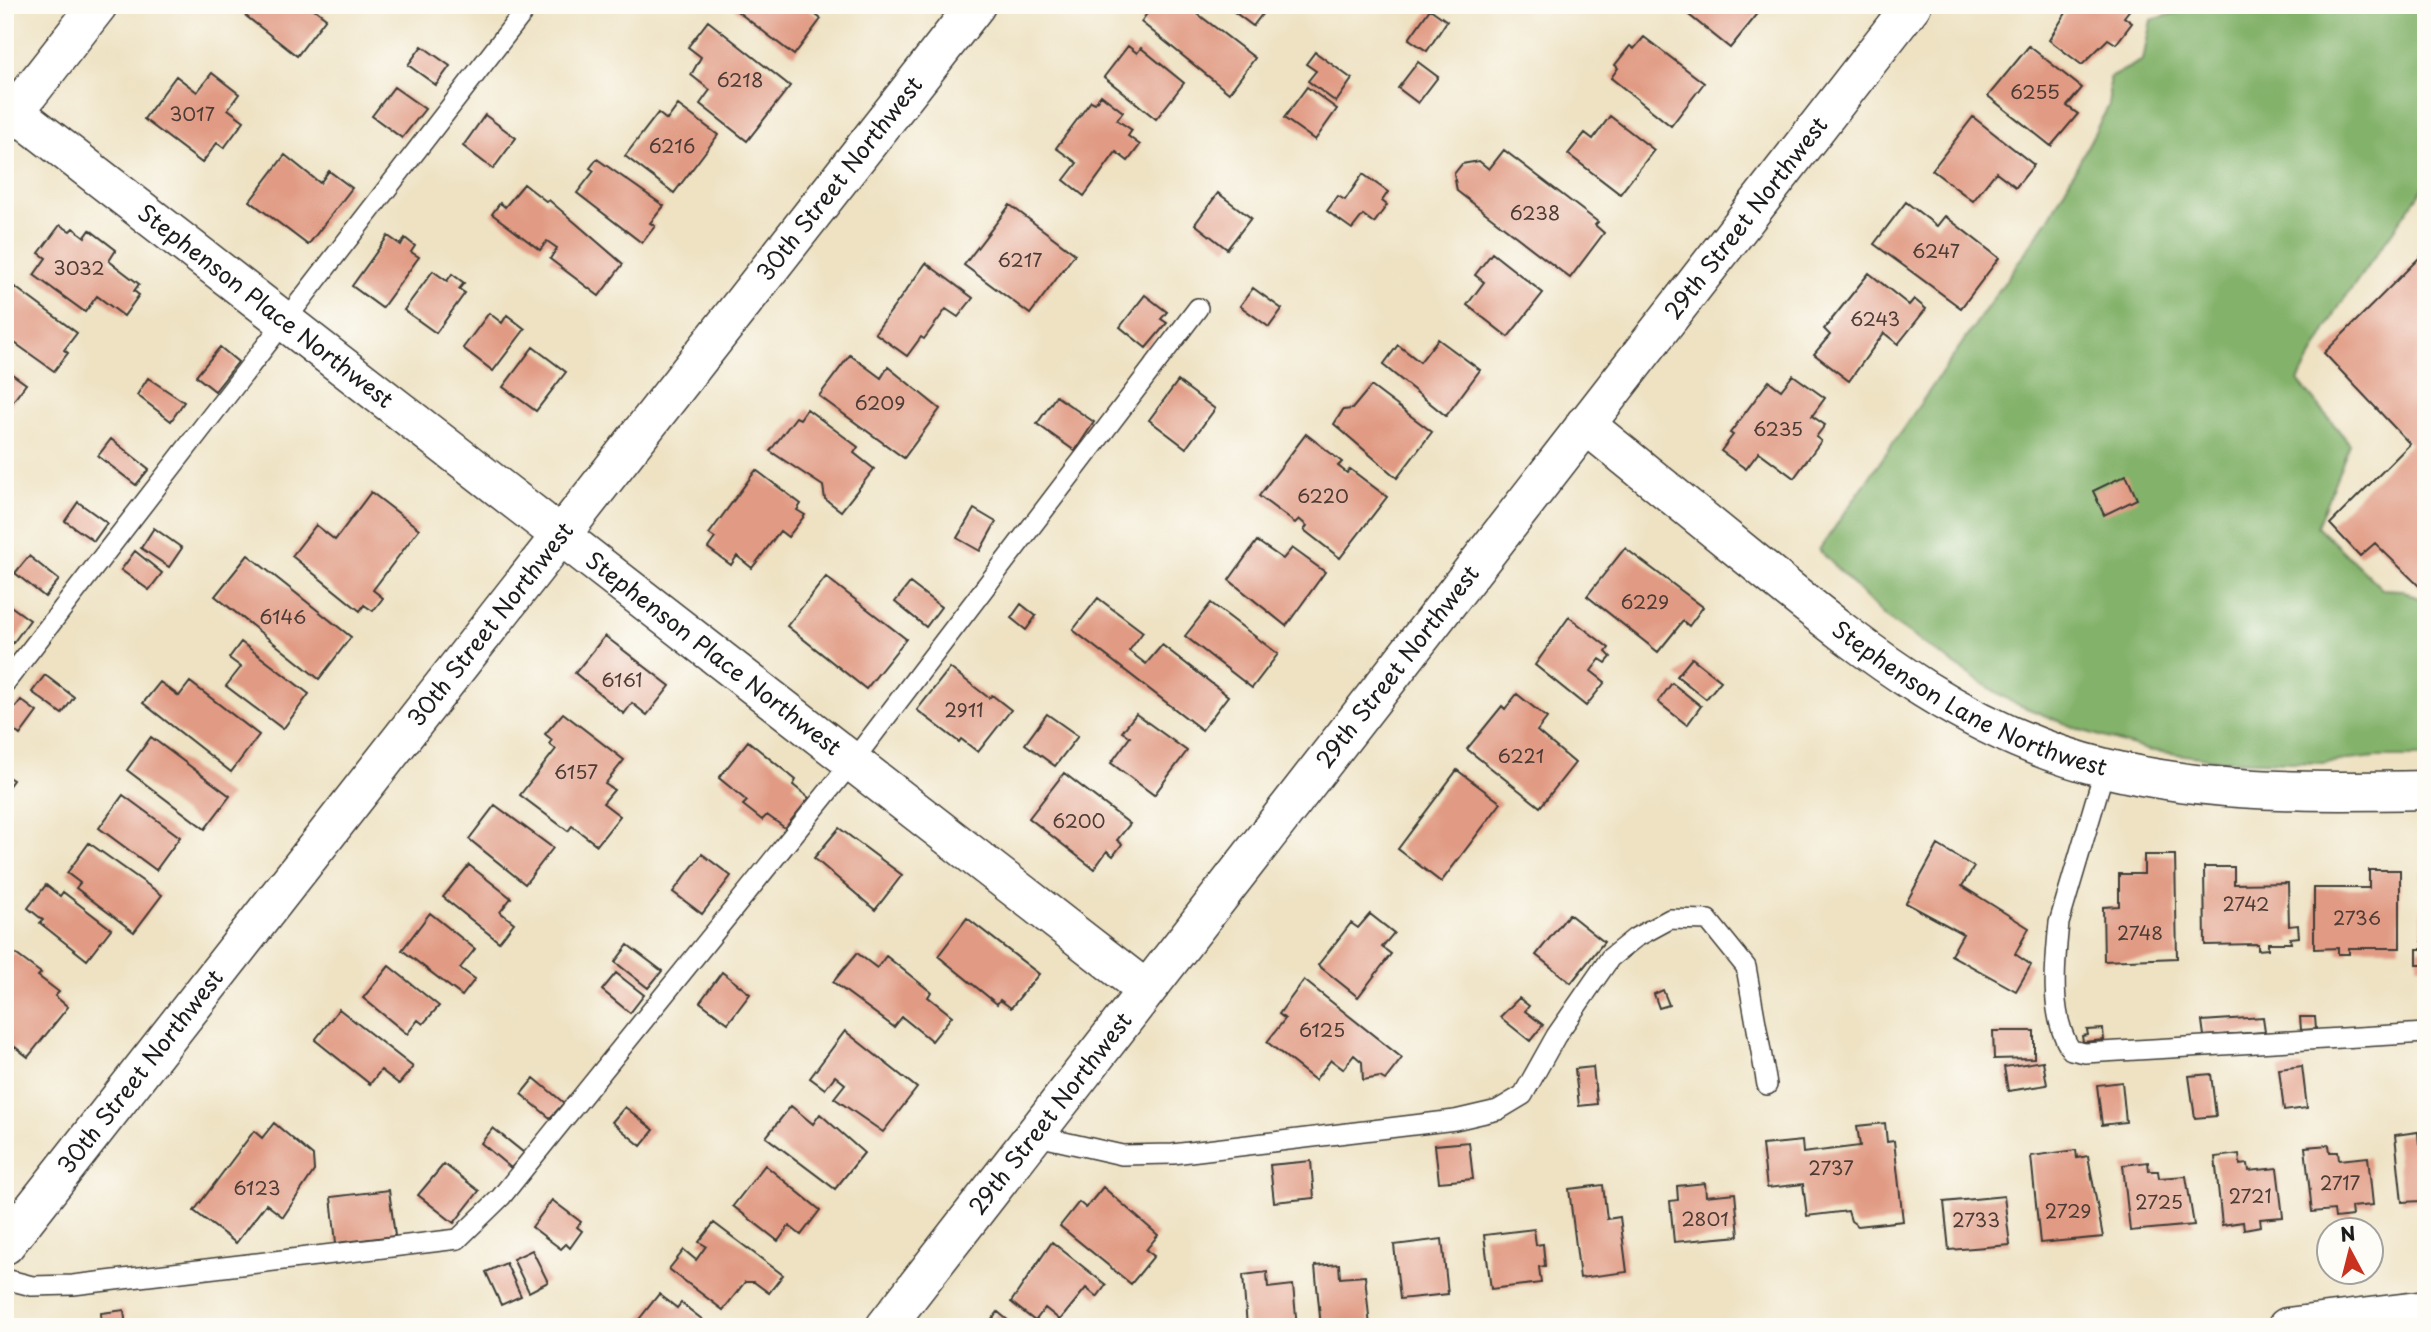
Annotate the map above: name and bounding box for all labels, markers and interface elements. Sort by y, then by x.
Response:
house number: 6218 [717,65,763,93]
street label: 30th Street Northwest [747,68,930,288]
house number: 6255 [2010,77,2060,105]
house number: 3017 [169,99,215,127]
street label: 29th Street Northwest [1655,108,1835,326]
house number: 6216 [649,131,695,159]
street label: Stephenson Place Northwest [131,195,402,416]
house number: 6238 [1510,198,1560,226]
house number: 6247 [1912,236,1960,264]
house number: 6217 [998,245,1042,273]
house number: 3032 [53,253,105,281]
house number: 6243 [1850,304,1900,332]
house number: 6209 [855,388,905,416]
house number: 6235 [1753,414,1803,442]
house number: 6220 [1297,481,1349,509]
street label: 30th Street Northwest [398,514,581,733]
street label: Stephenson Place Northwest [579,542,850,763]
street label: 29th Street Northwest [1307,557,1487,775]
house number: 6229 [1621,587,1669,615]
house number: 6146 [260,602,306,630]
street label: Stephenson Lane Northwest [1825,611,2111,784]
house number: 6161 [602,665,642,693]
house number: 2911 [944,695,984,723]
house number: 6221 [1498,741,1544,769]
house number: 6157 [554,757,598,785]
house number: 6200 [1052,806,1106,834]
house number: 2742 [2223,889,2269,917]
house number: 2736 [2333,903,2381,931]
house number: 2748 [2117,918,2163,946]
street label: 30th Street Northwest [48,961,231,1181]
street label: 29th Street Northwest [959,1004,1140,1222]
house number: 6125 [1299,1015,1345,1043]
house number: 2737 [1808,1153,1854,1181]
house number: 2717 [2320,1168,2361,1196]
house number: 6123 [233,1173,281,1201]
house number: 2721 [2228,1181,2272,1209]
house number: 2725 [2135,1187,2183,1215]
house number: 2729 [2045,1196,2091,1224]
house number: 2801 [1681,1204,1729,1232]
house number: 2733 [1952,1205,2000,1233]
north arrow [2316,1216,2386,1286]
text: N [2339,1218,2357,1248]

